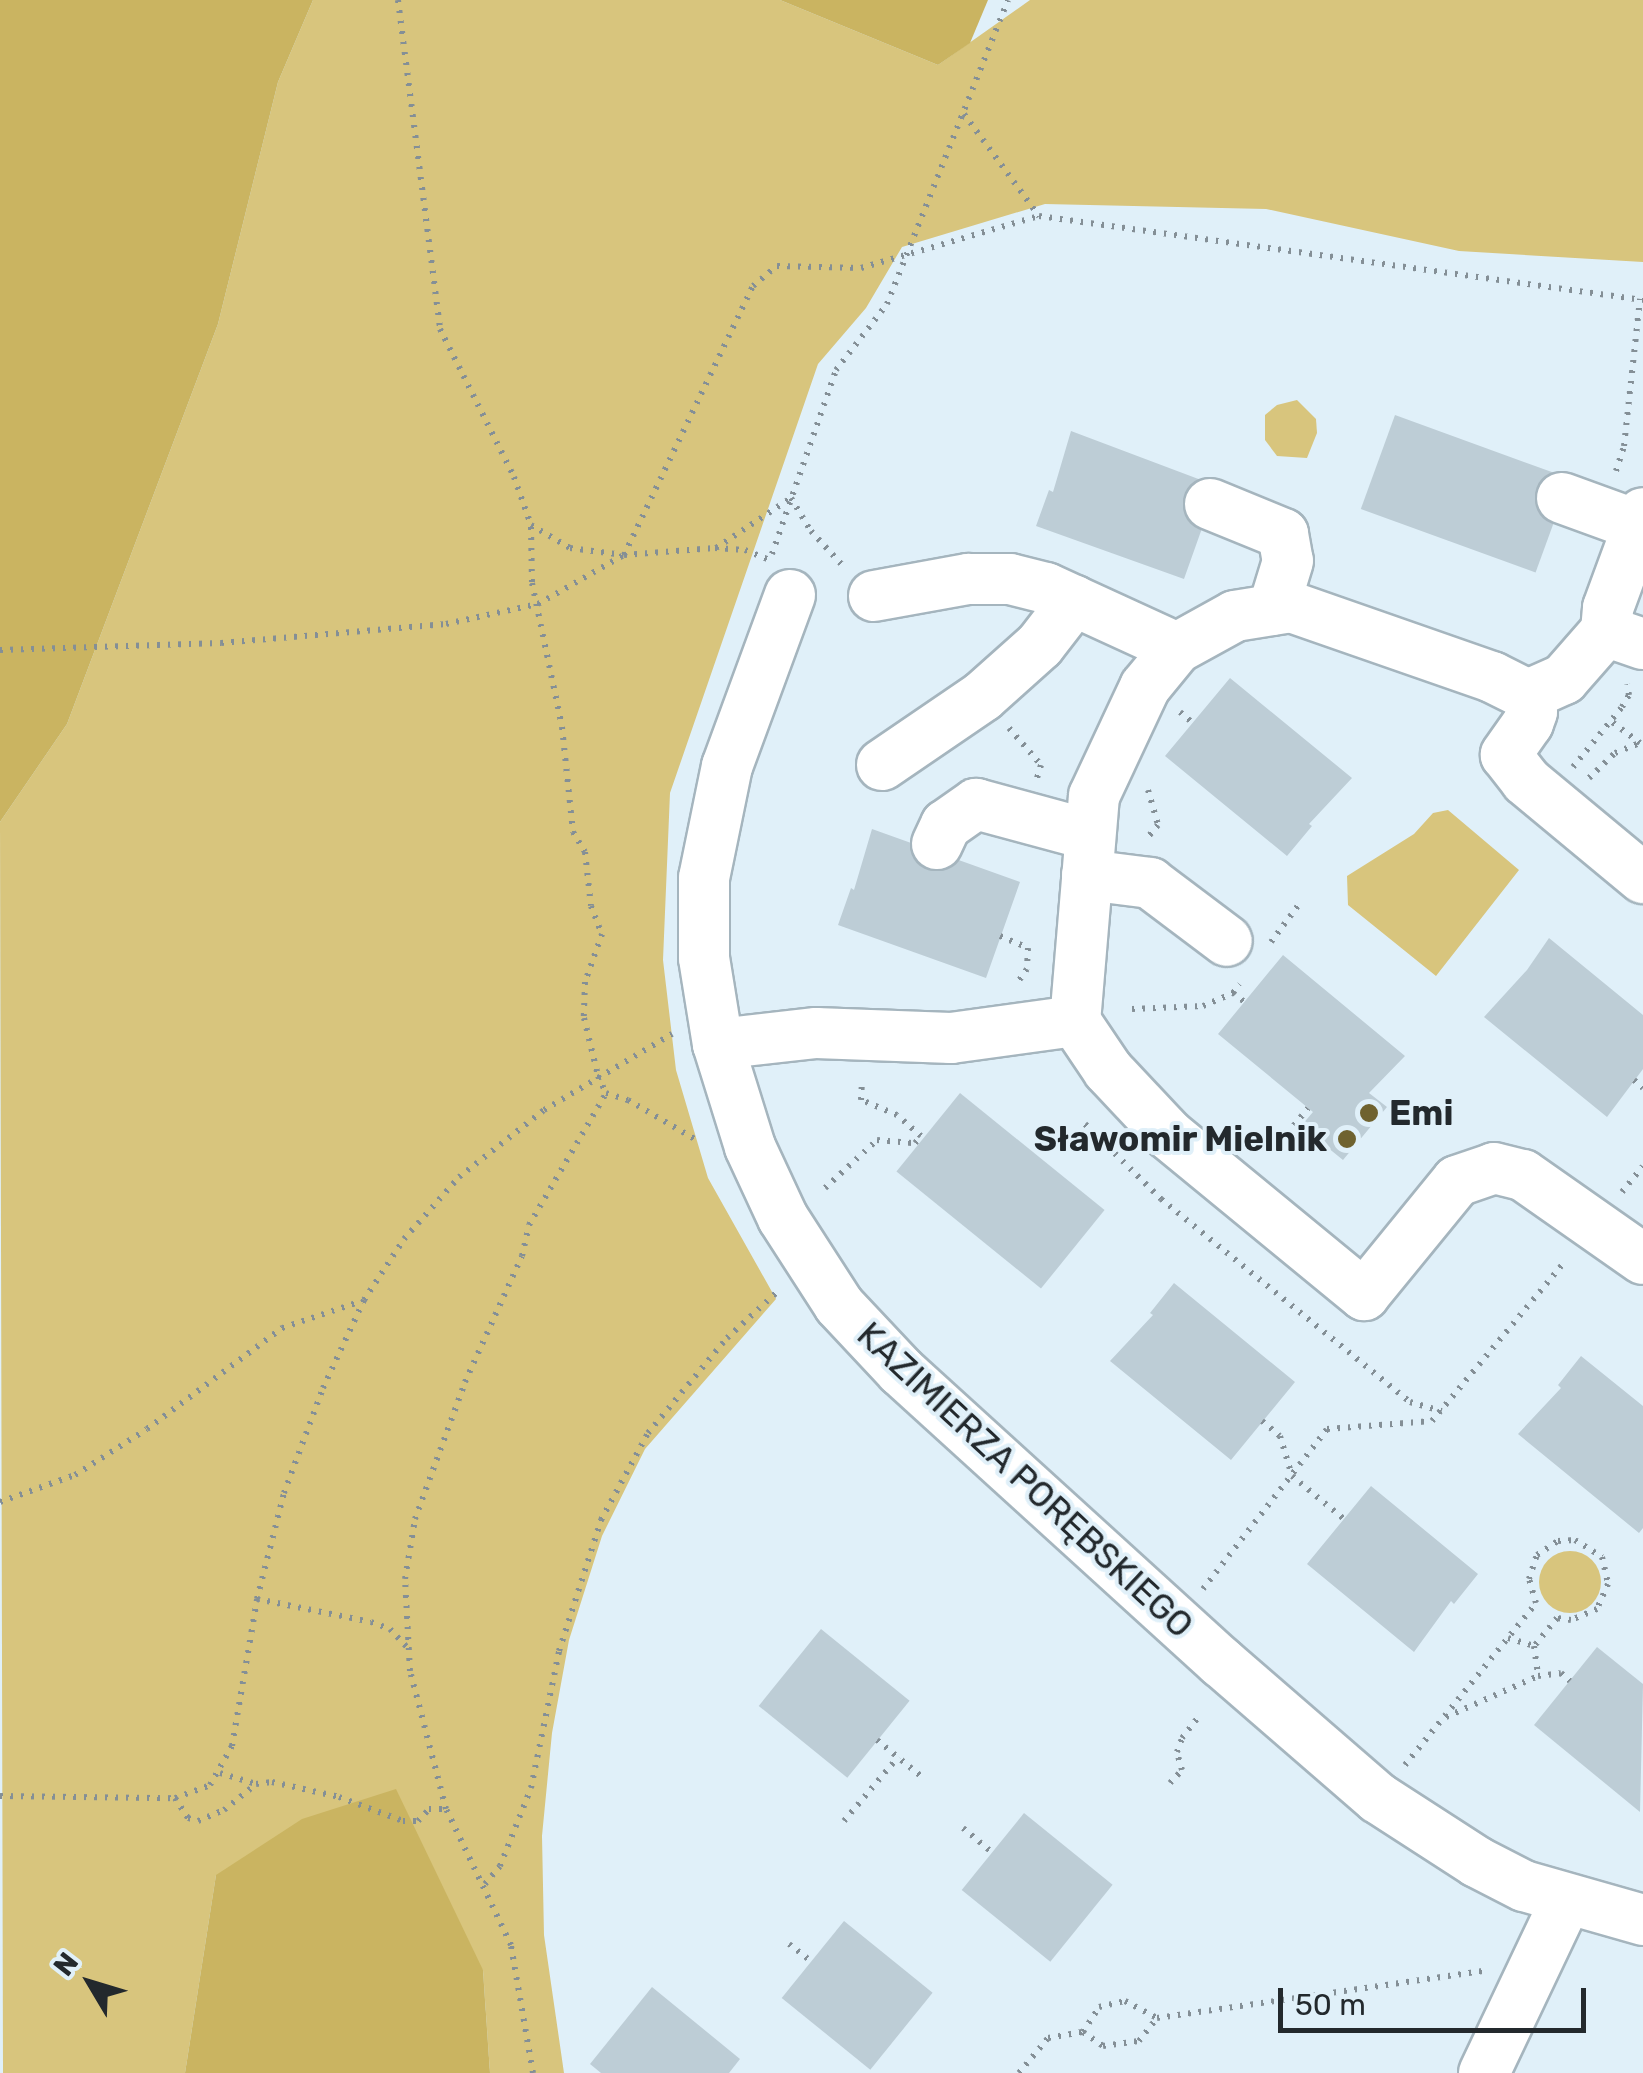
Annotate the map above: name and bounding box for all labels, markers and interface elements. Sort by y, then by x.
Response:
place label: Emi [1389,1092,1453,1134]
marker: Emi [1358,1102,1380,1124]
place label: Sławomir Mielnik [1033,1118,1327,1160]
marker: Sławomir Mielnik [1336,1128,1358,1150]
street label: KAZIMIERZA PORĘBSKIEGO [848,1313,1202,1647]
north arrow [40,1933,140,2033]
text: N [47,1946,85,1982]
scale bar [1283,1968,1590,2030]
text: 50 m [1295,1987,1366,2023]

